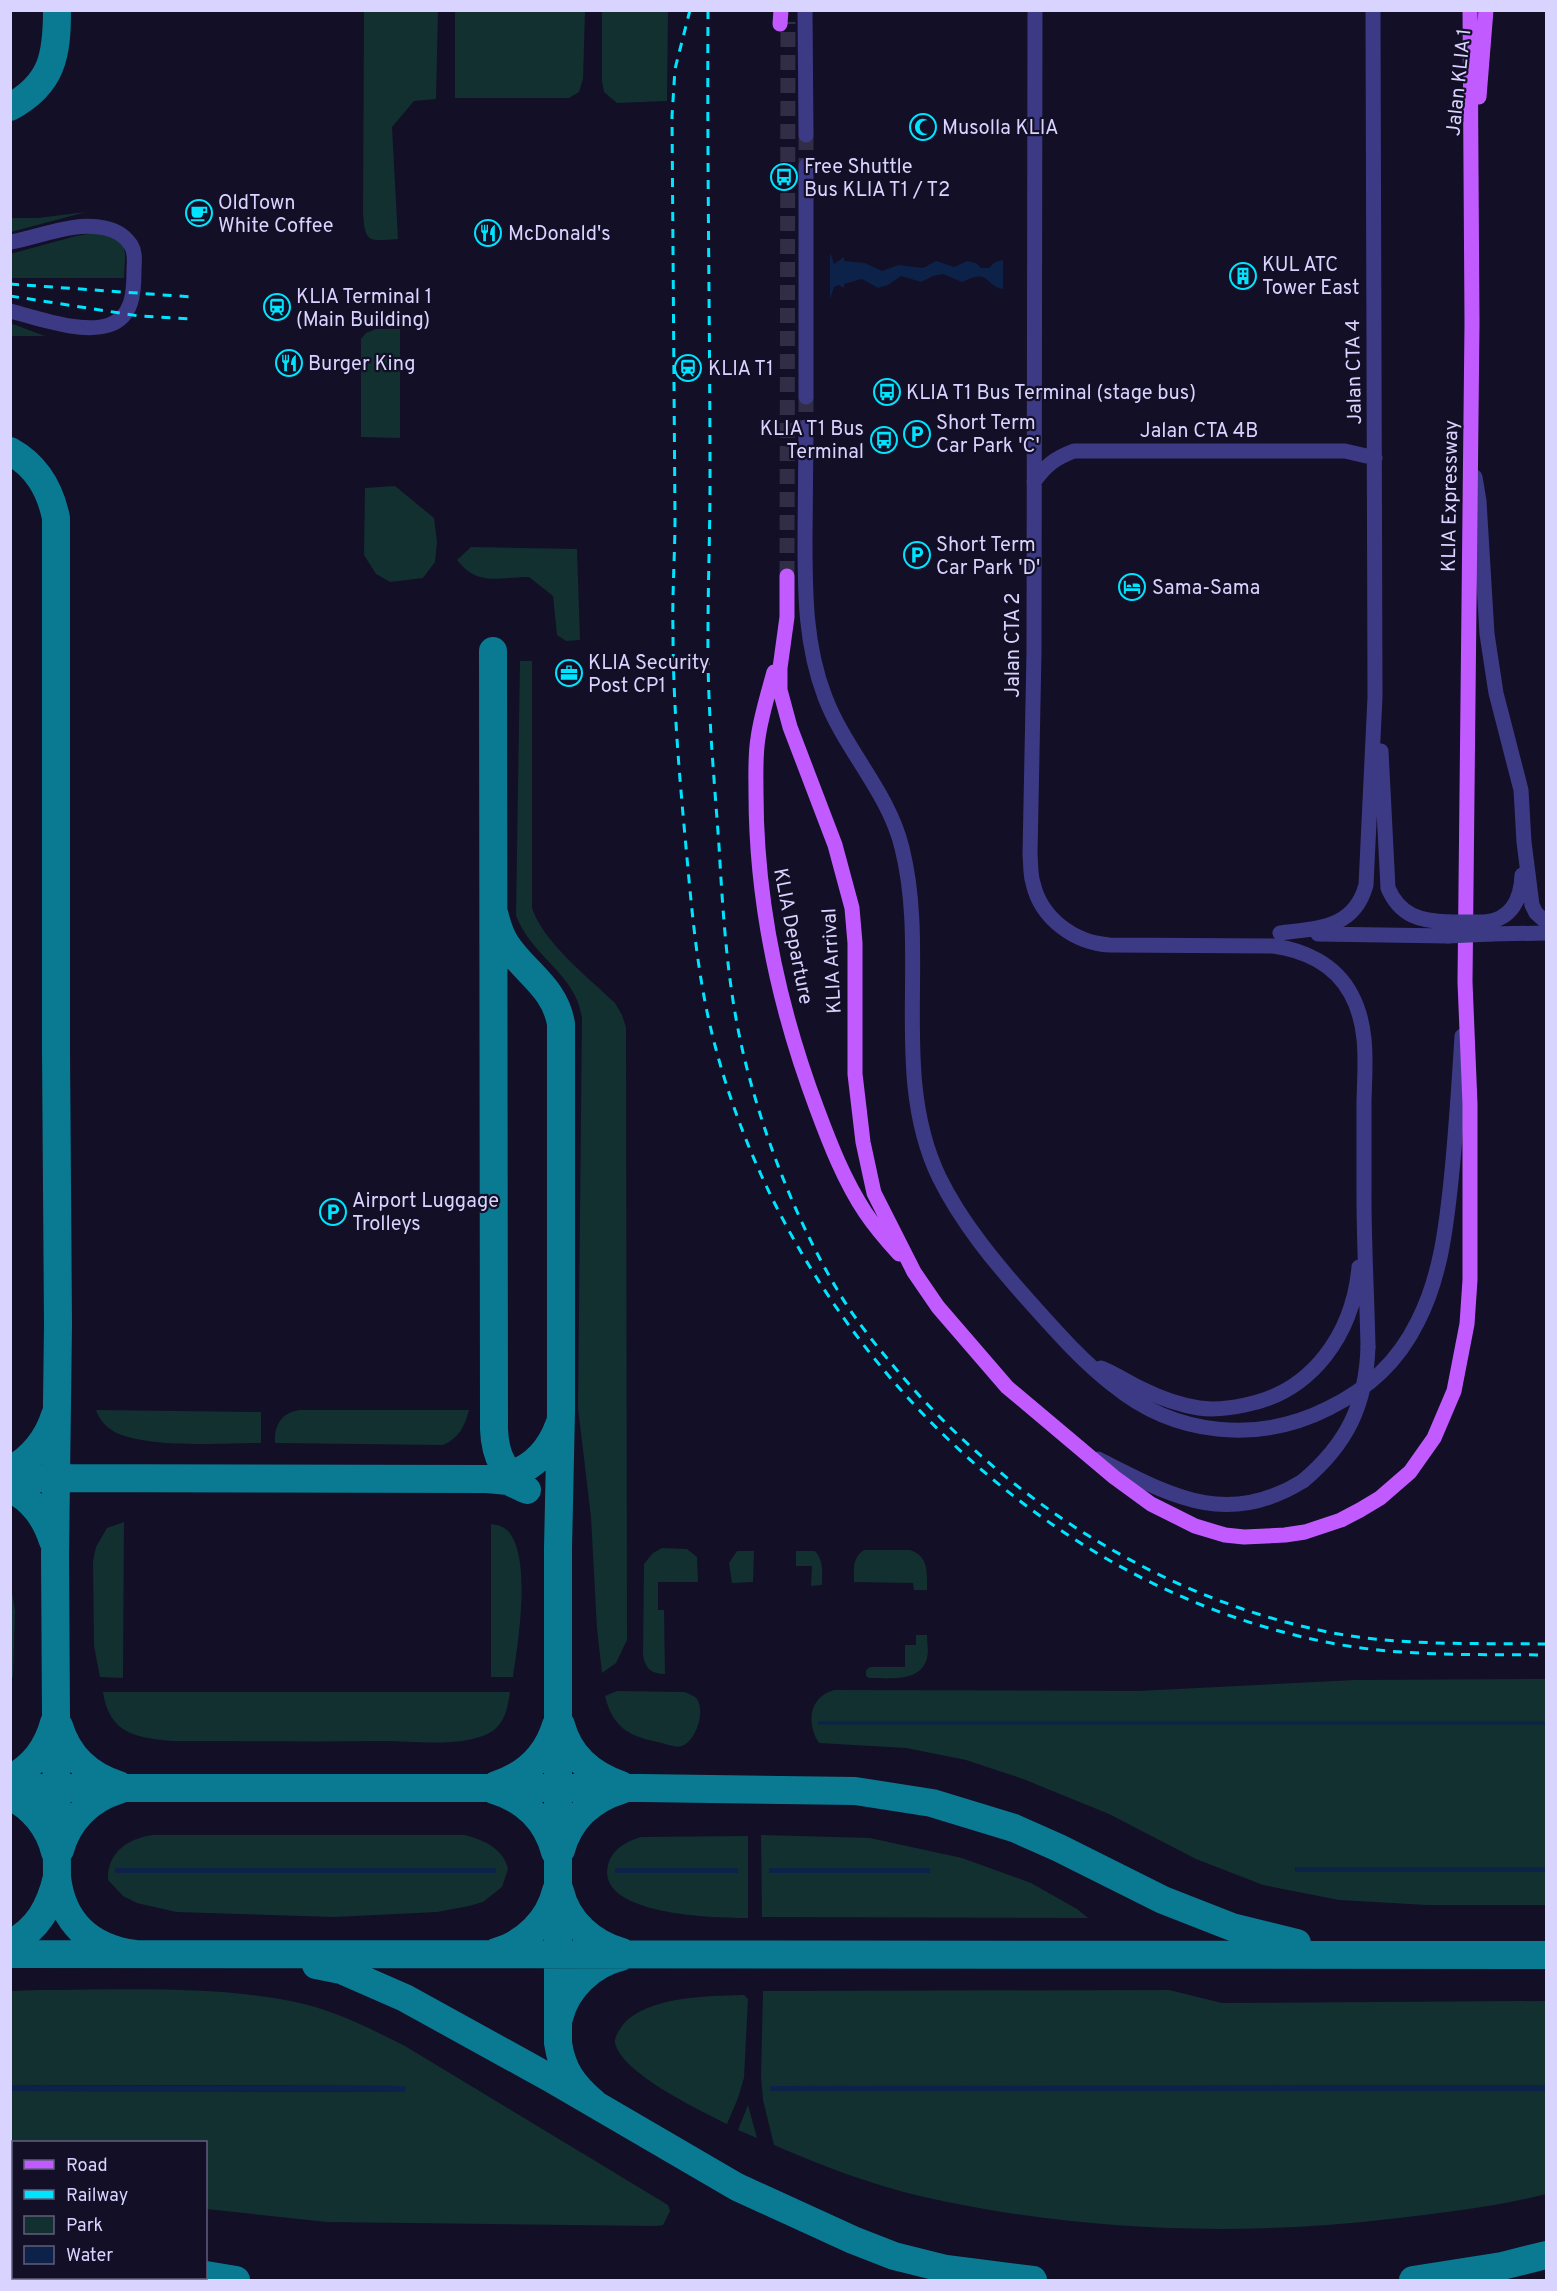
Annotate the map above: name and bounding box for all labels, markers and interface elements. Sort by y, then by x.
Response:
street label: Jalan KLIA 1 [1441,27,1479,137]
mosque icon: Musolla KLIA [908,112,938,142]
place label: Musolla KLIA [942,116,1059,142]
place label: Free Shuttle Bus KLIA T1 / T2 [804,155,950,204]
bus stop icon: Free Shuttle Bus KLIA T1 / T2 [769,162,799,192]
place label: OldTown White Coffee [218,191,334,240]
cafe icon: OldTown White Coffee [184,198,214,228]
restaurant icon: McDonald's [473,218,503,248]
place label: McDonald's [508,222,611,248]
place label: KUL ATC Tower East [1262,253,1360,302]
building icon: KUL ATC Tower East [1228,261,1258,291]
place label: KLIA Terminal 1 (Main Building) [296,285,432,334]
station icon: KLIA Terminal 1 (Main Building) [262,292,292,322]
street label: Jalan CTA 4 [1341,319,1369,425]
restaurant icon: Burger King [274,348,304,378]
place label: Burger King [308,352,416,378]
station icon: KLIA T1 [673,353,703,383]
place label: KLIA T1 [708,357,774,383]
bus stop icon: KLIA T1 Bus Terminal (stage bus) [872,377,902,407]
place label: KLIA T1 Bus Terminal (stage bus) [906,381,1196,407]
place label: Short Term Car Park 'C' [936,411,1040,460]
place label: KLIA T1 Bus Terminal [760,417,864,466]
parking icon: Short Term Car Park 'C' [902,419,932,449]
street label: Jalan CTA 4B [1140,419,1258,445]
street label: KLIA Expressway [1437,420,1465,572]
bus stop icon: KLIA T1 Bus Terminal [869,425,899,455]
place label: Short Term Car Park 'D' [936,533,1040,582]
parking icon: Short Term Car Park 'D' [902,540,932,570]
hotel icon: Sama-Sama [1117,572,1147,602]
place label: Sama-Sama [1152,576,1260,602]
street label: Jalan CTA 2 [1001,592,1027,698]
place label: KLIA Security Post CP1 [588,651,710,700]
office icon: KLIA Security Post CP1 [554,658,584,688]
street label: KLIA Departure [766,866,818,1007]
street label: KLIA Arrival [817,907,849,1014]
place label: Airport Luggage Trolleys [352,1189,499,1238]
parking icon: Airport Luggage Trolleys [318,1197,348,1227]
legend [12,2141,207,2279]
text: Road [66,2155,108,2178]
text: Railway [66,2185,128,2208]
text: Park [66,2215,103,2238]
text: Water [66,2245,113,2268]

